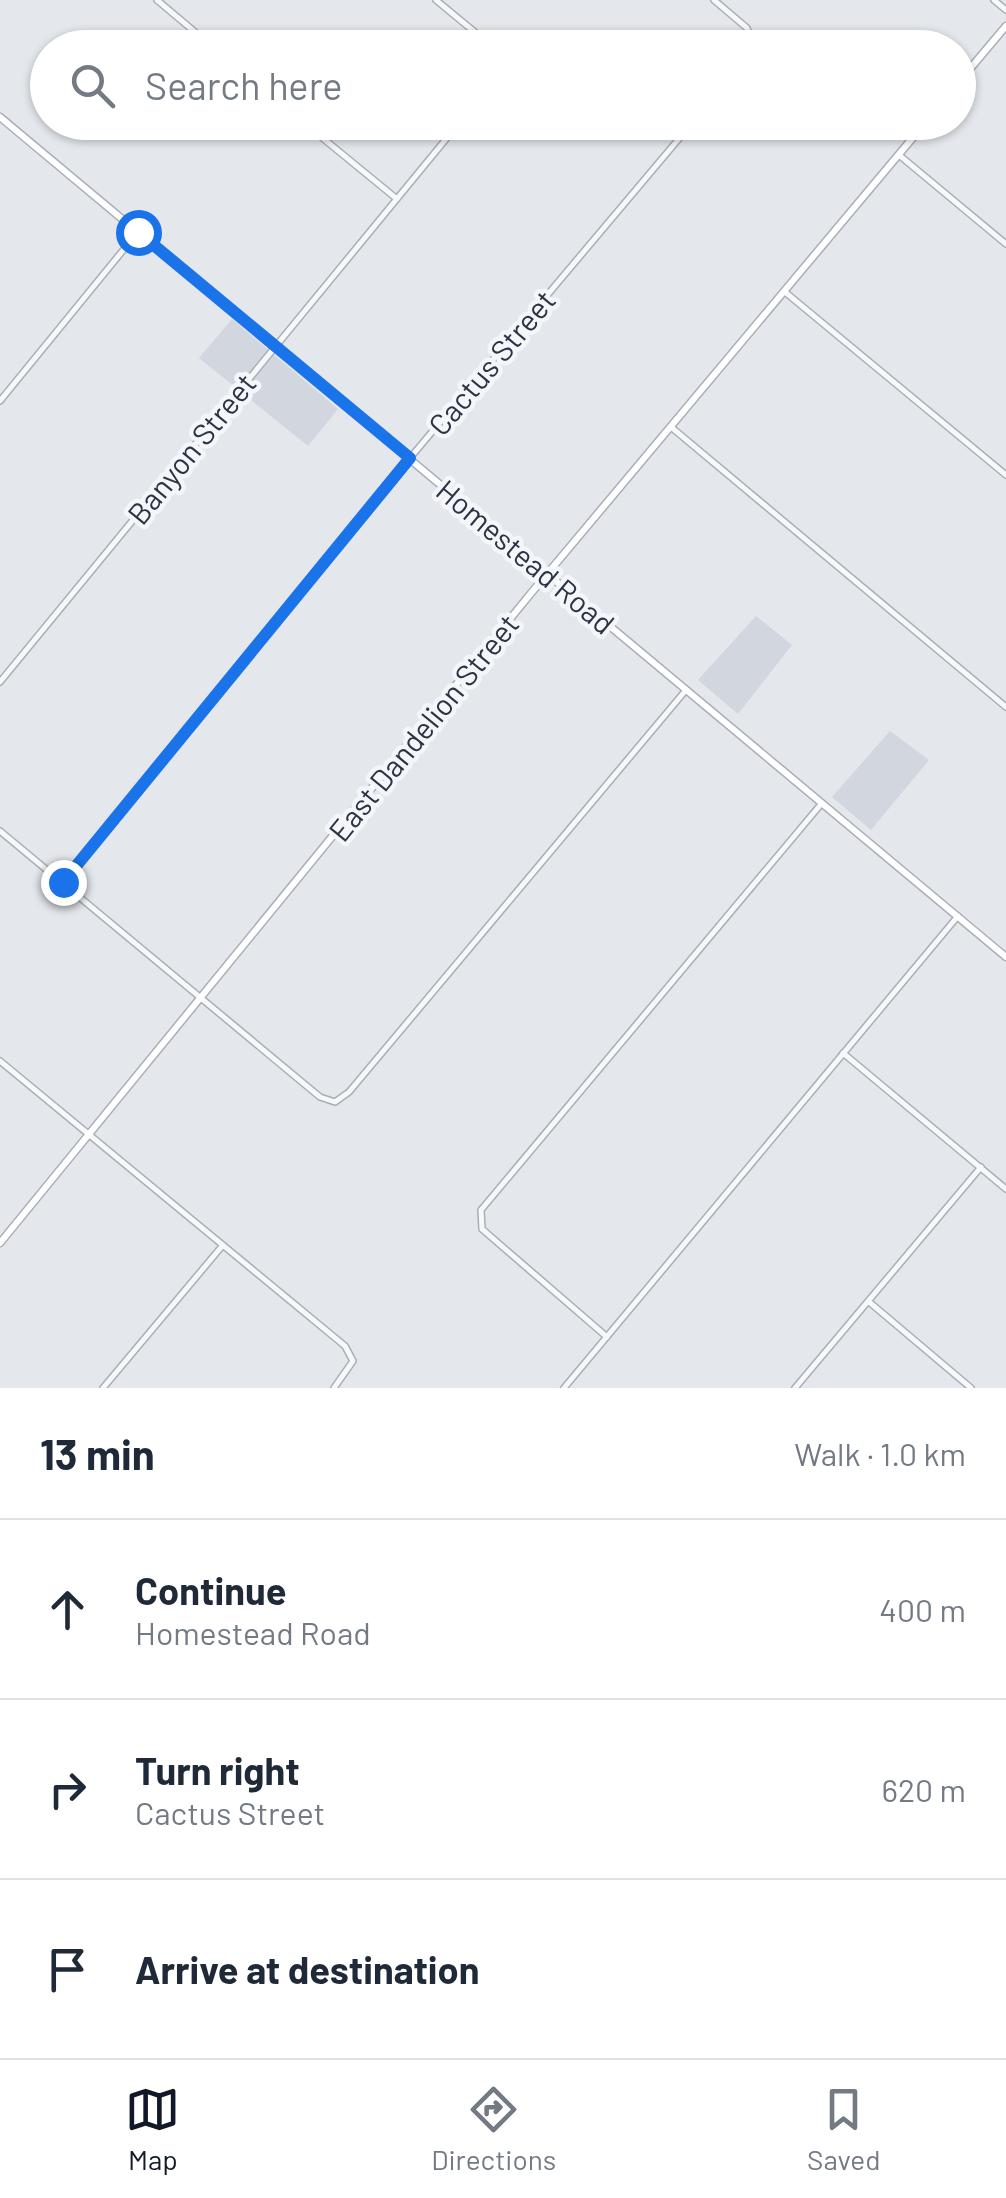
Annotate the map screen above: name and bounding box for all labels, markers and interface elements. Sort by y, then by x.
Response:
search box [30,30,976,140]
icon: search [65,58,120,113]
text: Search here [145,62,343,108]
route start [116,210,162,256]
street label: Cactus Street [420,282,562,442]
street label: Banyon Street [119,365,263,531]
street label: Homestead Road [430,471,622,641]
street label: East Dandelion Street [320,606,526,848]
route end [41,860,87,906]
text: 13 min [40,1428,155,1478]
text: Walk · 1.0 km [794,1434,966,1472]
text: Continue [135,1567,286,1613]
icon: ahead [40,1582,95,1637]
text: 400 m [879,1590,966,1628]
text: Homestead Road [135,1613,371,1651]
text: Turn right [135,1747,300,1793]
icon: right [40,1762,95,1817]
text: 620 m [881,1770,966,1808]
text: Cactus Street [135,1793,325,1831]
icon: arrive [40,1942,95,1997]
text: Arrive at destination [135,1946,480,1992]
tab: Map [125,2082,180,2176]
tab: Directions [431,2082,556,2176]
tab: Saved [807,2082,881,2176]

